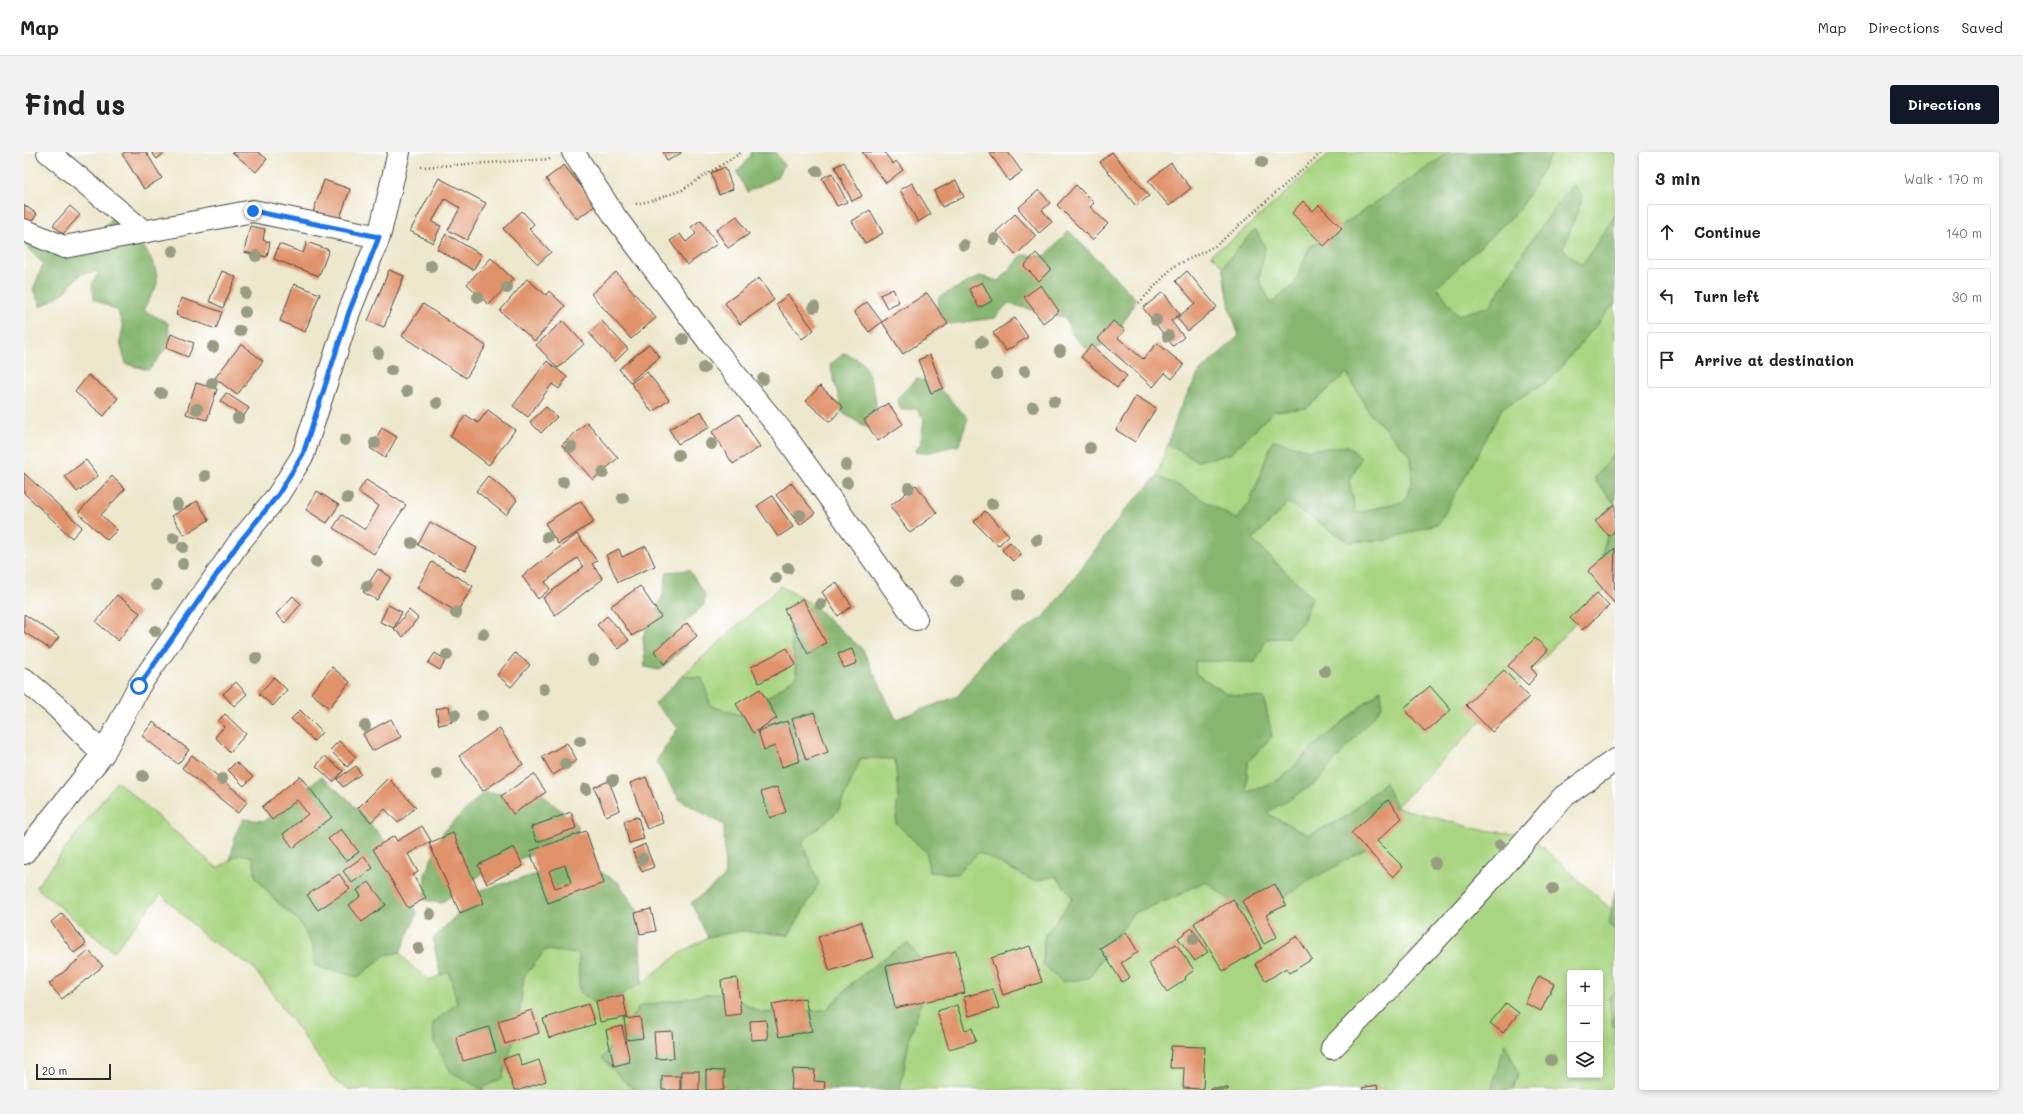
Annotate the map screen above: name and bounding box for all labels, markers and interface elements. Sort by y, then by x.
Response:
text: Map [20,15,59,40]
text: Map [1818,18,1846,37]
text: Directions [1868,18,1939,37]
text: Saved [1961,18,2003,37]
button: Directions [1890,85,1999,124]
text: Find us [24,86,125,122]
text: 3 min [1655,167,1700,189]
text: Walk · 170 m [1904,170,1983,187]
route end [244,202,262,220]
icon: ahead [1656,221,1678,243]
text: Continue [1694,222,1761,242]
text: 140 m [1946,224,1982,241]
icon: left [1656,285,1678,307]
text: Turn left [1694,286,1759,306]
text: 30 m [1952,288,1982,305]
icon: arrive [1656,349,1678,371]
text: Arrive at destination [1694,350,1854,370]
route start [130,677,148,695]
map controls [1567,970,1603,1078]
button: + [1567,970,1603,1006]
button: − [1567,1006,1603,1042]
button: layers [1567,1042,1603,1078]
scale bar [36,1062,111,1081]
text: 20 m [42,1063,67,1078]

